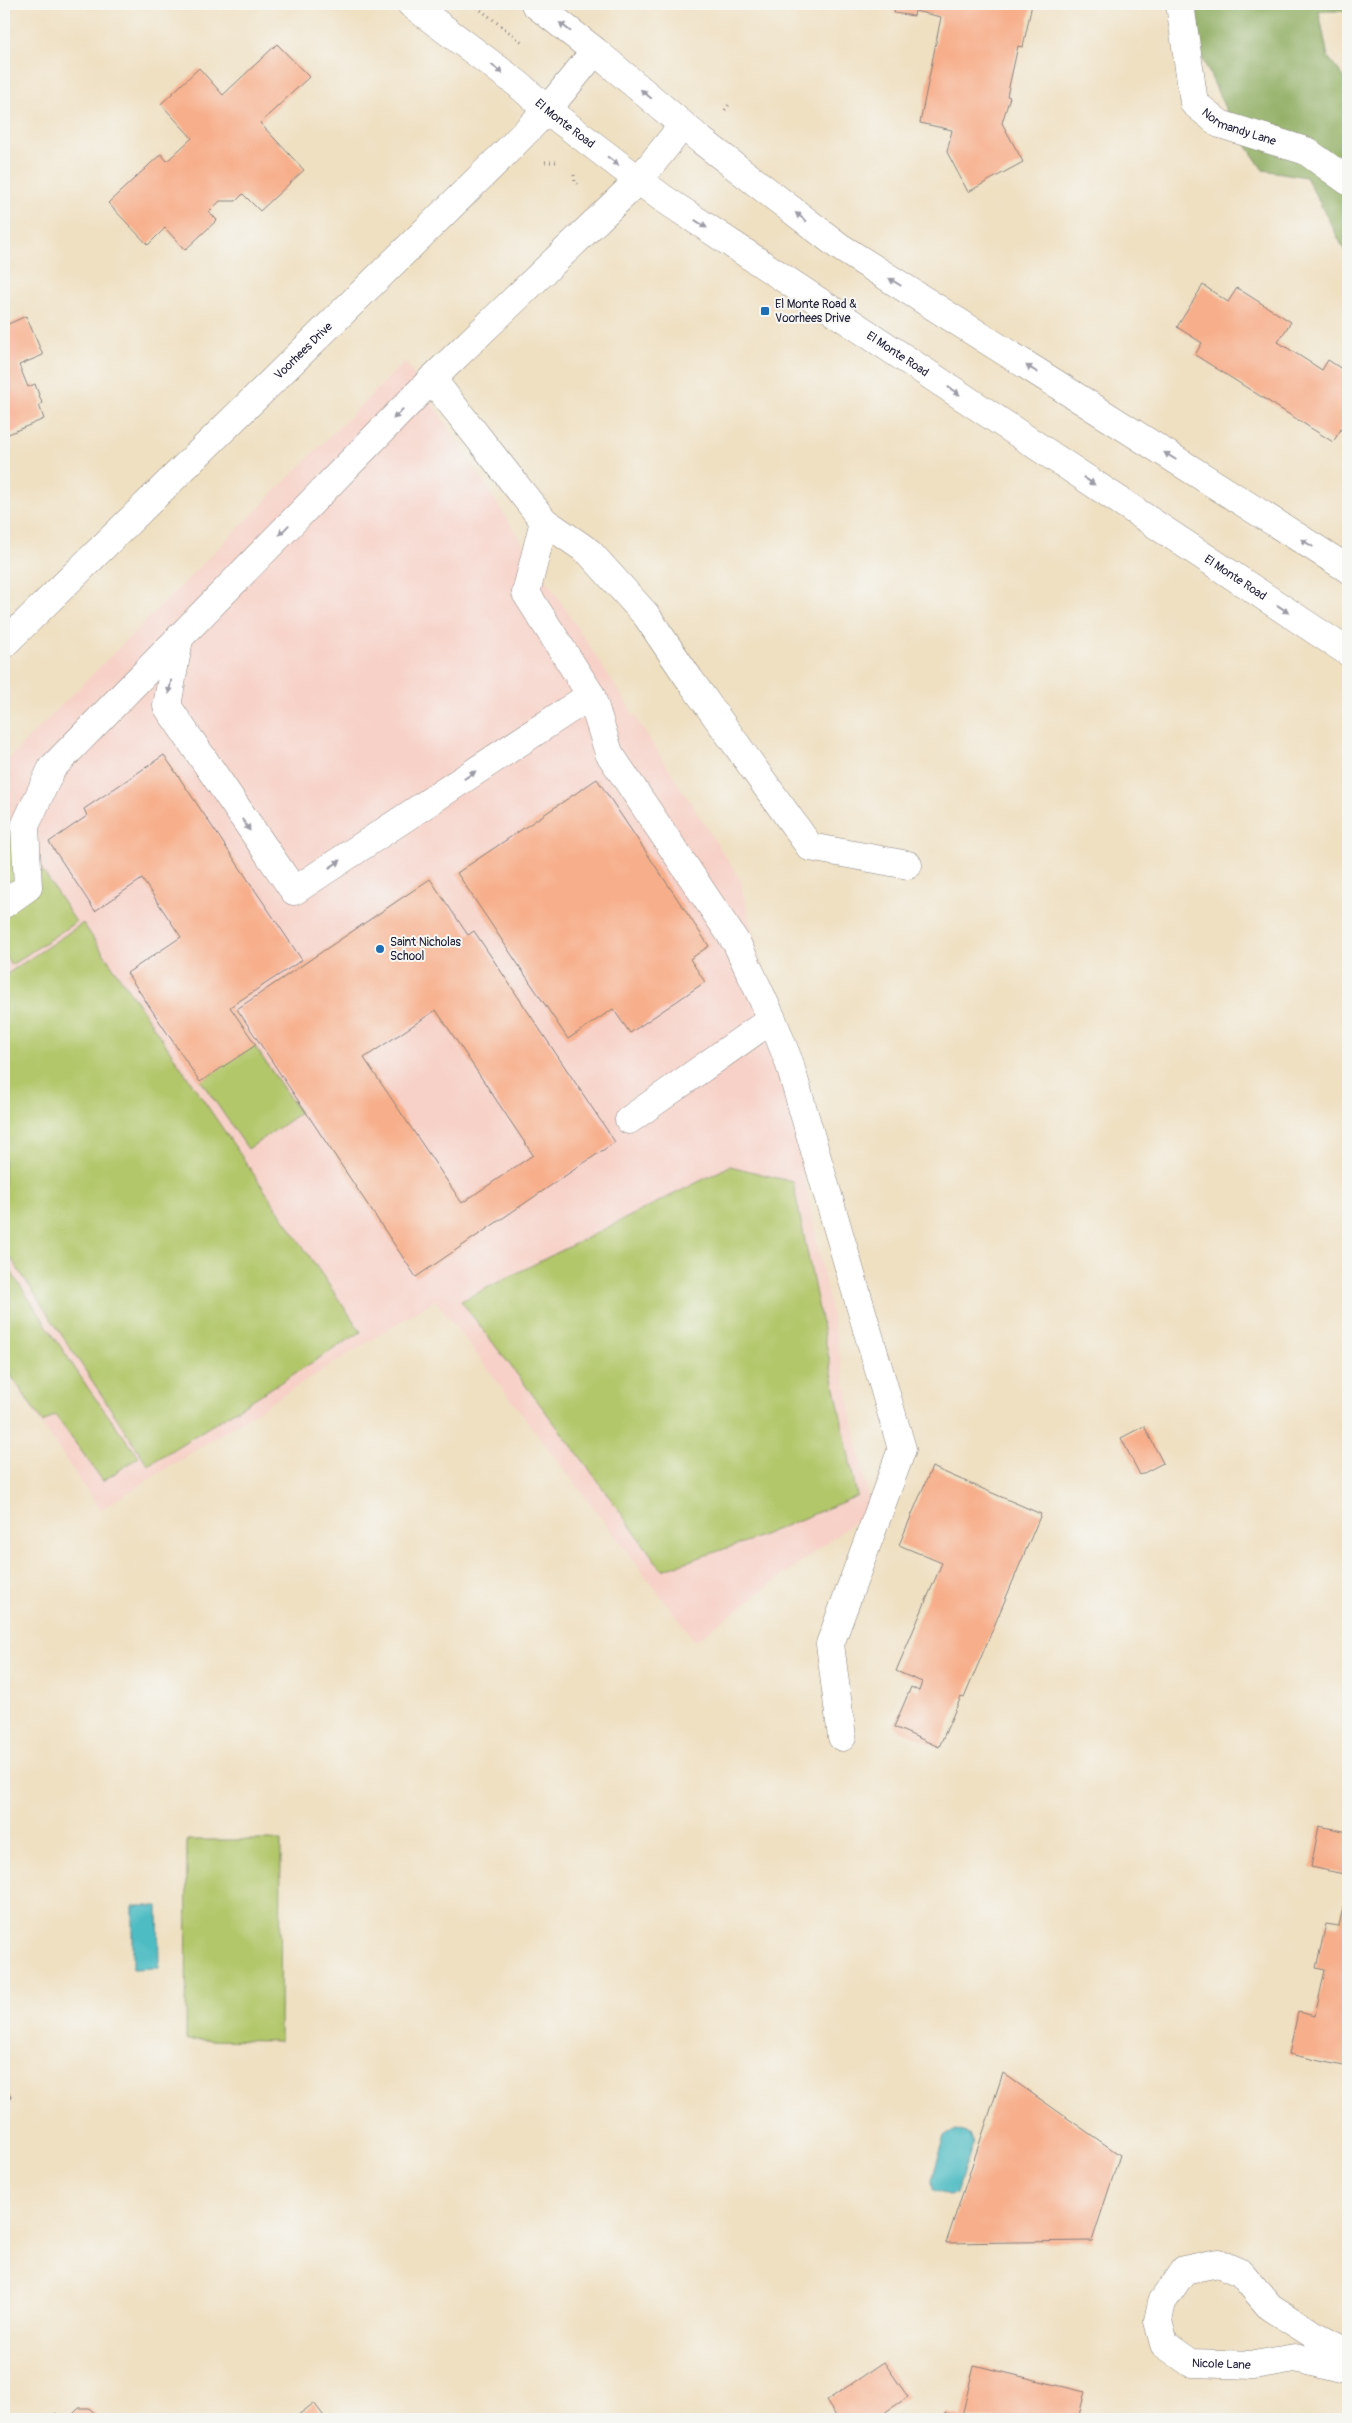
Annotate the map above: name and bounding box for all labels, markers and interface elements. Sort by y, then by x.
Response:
one-way arrow [559,22,572,33]
one-way arrow [490,63,503,74]
one-way arrow [639,88,652,99]
street label: El Monte Road [532,95,598,151]
street label: Normandy Lane [1199,105,1278,149]
one-way arrow [606,156,619,167]
one-way arrow [795,212,808,223]
one-way arrow [695,219,708,229]
one-way arrow [888,278,902,287]
place label: El Monte Road & Voorhees Drive [775,297,857,326]
marker: El Monte Road & Voorhees Drive [759,305,771,317]
street label: Voorhees Drive [271,319,336,382]
street label: El Monte Road [864,328,932,380]
one-way arrow [1026,364,1039,374]
one-way arrow [947,386,960,396]
one-way arrow [392,408,404,420]
one-way arrow [1163,451,1176,461]
one-way arrow [1082,476,1096,485]
one-way arrow [279,524,291,536]
one-way arrow [1300,538,1314,547]
street label: El Monte Road [1201,551,1270,604]
one-way arrow [1276,604,1290,614]
one-way arrow [166,679,174,695]
one-way arrow [463,770,477,780]
one-way arrow [242,818,251,831]
one-way arrow [328,860,341,869]
place label: Saint Nicholas School [390,935,462,964]
marker: Saint Nicholas School [374,943,386,955]
street label: Nicole Lane [1192,2356,1251,2372]

